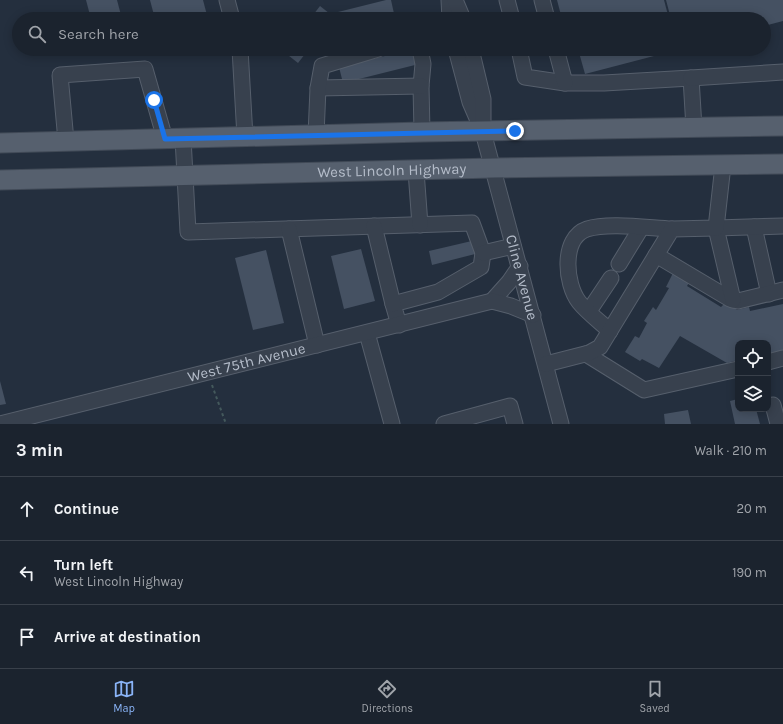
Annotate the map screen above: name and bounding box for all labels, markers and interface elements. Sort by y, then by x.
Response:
search box [12,12,771,56]
icon: search [26,23,48,45]
text: Search here [58,25,139,43]
route start [145,91,163,109]
route end [506,122,524,140]
street label: West Lincoln Highway [317,160,467,181]
street label: Cline Avenue [502,233,542,322]
street label: West 75th Avenue [186,339,307,386]
map controls [735,340,771,412]
button: locate [735,340,771,376]
button: layers [735,376,771,412]
text: 3 min [16,440,63,460]
text: Walk · 210 m [694,443,767,458]
icon: ahead [16,498,38,520]
text: Continue [54,500,119,518]
text: 20 m [737,501,767,516]
text: Turn left [54,556,113,574]
icon: left [16,562,38,584]
text: 190 m [732,565,767,580]
text: West Lincoln Highway [54,574,183,589]
icon: arrive [16,626,38,648]
text: Arrive at destination [54,628,201,646]
tab: Map [113,678,135,715]
tab: Directions [361,678,413,715]
tab: Saved [639,678,670,715]

